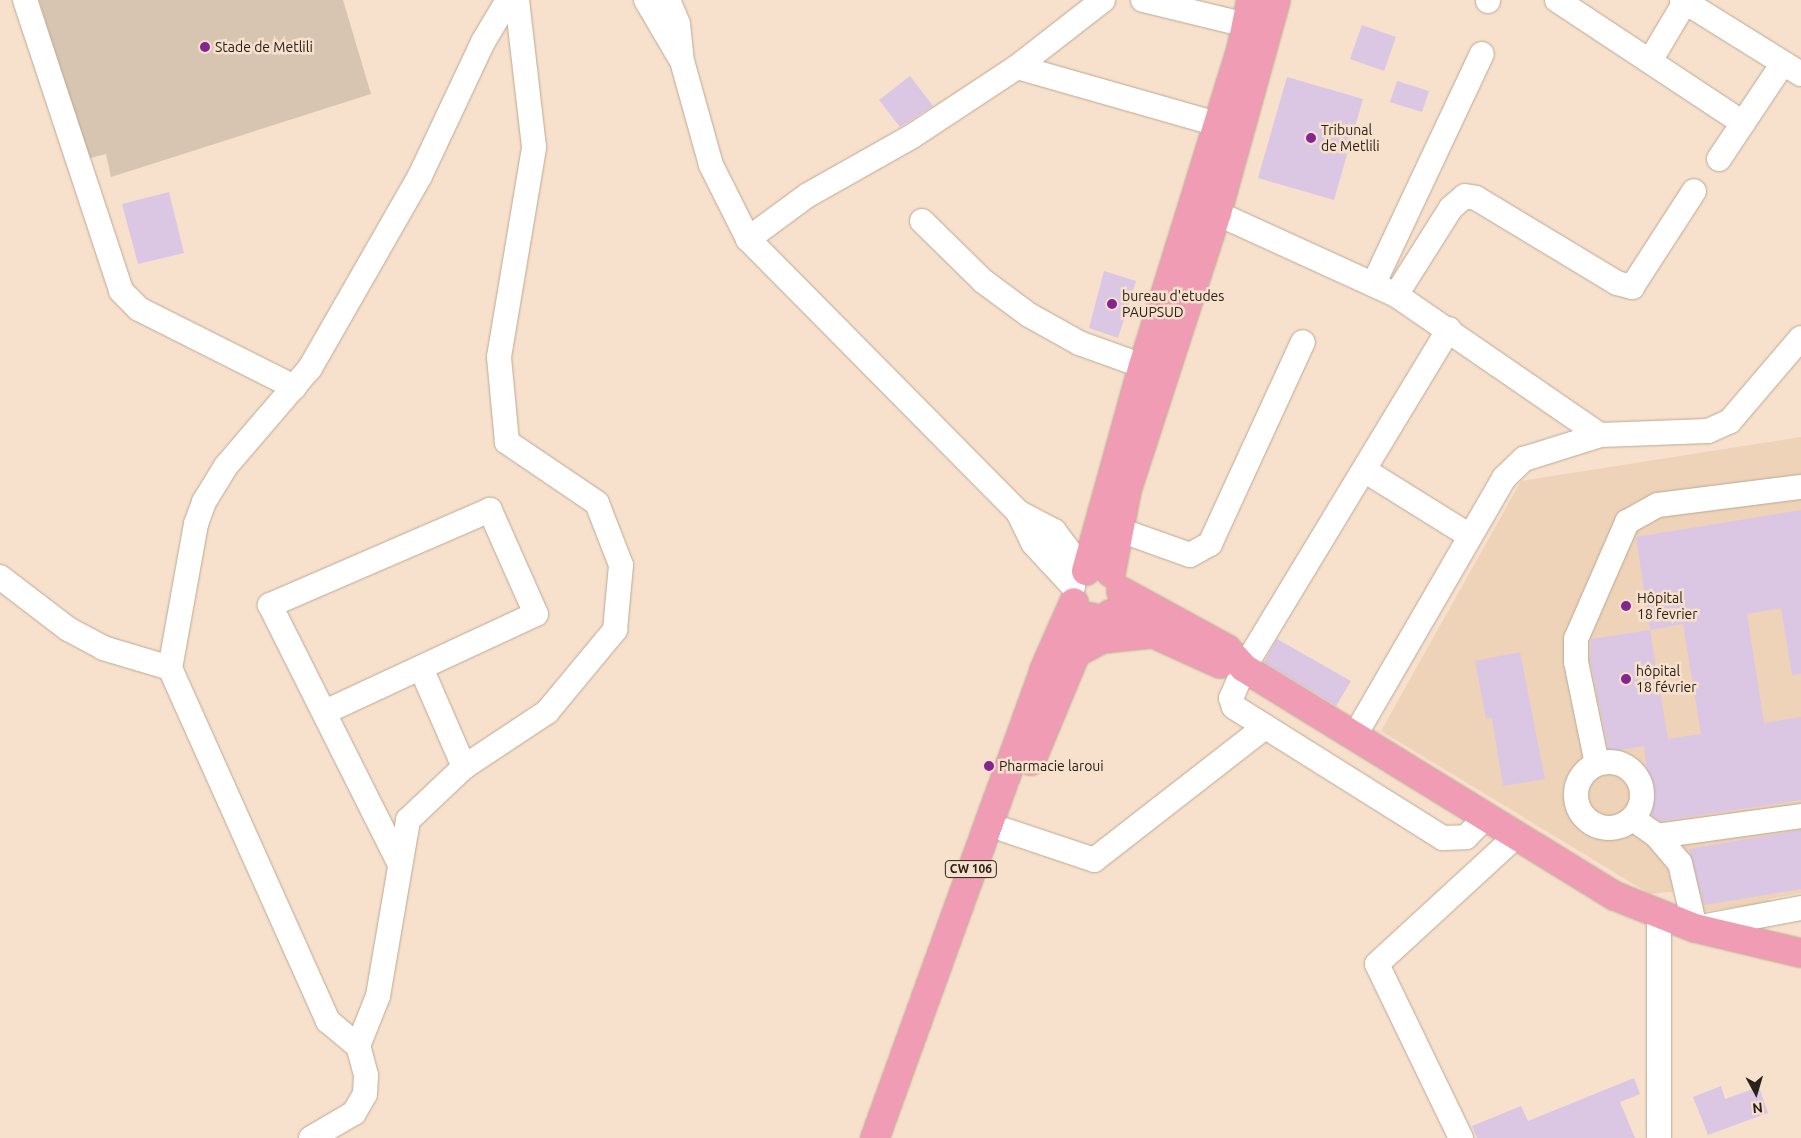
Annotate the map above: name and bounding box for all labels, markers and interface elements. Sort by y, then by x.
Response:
place label: Stade de Metlili [215,39,313,55]
marker: Stade de Metlili [199,41,211,53]
place label: Tribunal de Metlili [1321,122,1380,154]
marker: Tribunal de Metlili [1305,132,1317,144]
place label: bureau d'etudes PAUPSUD [1122,288,1224,321]
marker: bureau d'etudes PAUPSUD [1106,298,1118,310]
place label: Hôpital 18 fevrier [1637,590,1698,622]
marker: Hôpital 18 fevrier [1619,599,1633,613]
place label: hôpital 18 février [1636,663,1697,696]
marker: hôpital 18 février [1620,673,1632,685]
place label: Pharmacie laroui [999,758,1104,774]
marker: Pharmacie laroui [983,760,995,772]
road number: CW 106 [945,860,997,879]
north arrow [1731,1068,1781,1118]
text: N [1752,1099,1764,1116]

